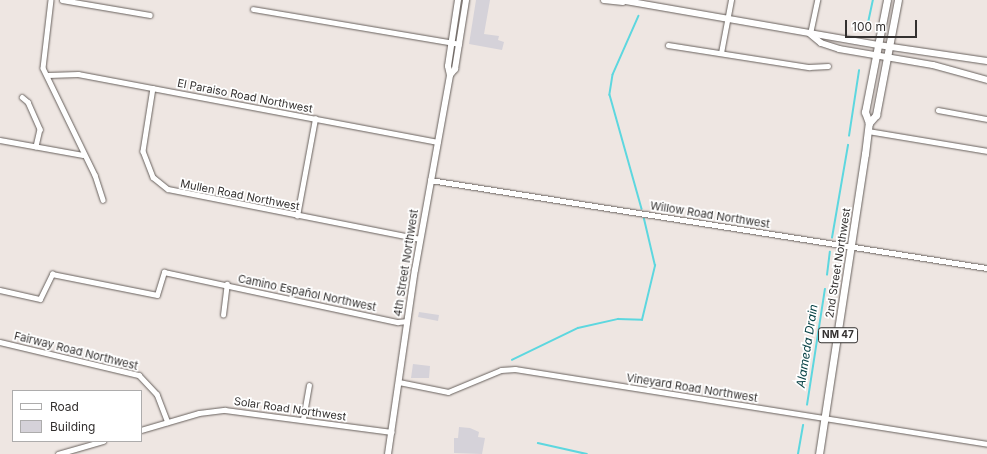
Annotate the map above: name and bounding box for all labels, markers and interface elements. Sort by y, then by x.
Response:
scale bar [847,12,919,38]
text: 100 m [852,19,886,34]
street label: El Paraiso Road Northwest [176,76,314,116]
street label: Mullen Road Northwest [179,177,301,213]
street label: Willow Road Northwest [649,199,771,231]
street label: 2nd Street Northwest [823,207,853,319]
street label: 4th Street Northwest [391,208,421,318]
street label: Camino Español Northwest [237,272,377,314]
water label: Alameda Drain [793,303,821,389]
road number: NM 47 [818,327,858,343]
street label: Fairway Road Northwest [13,329,139,373]
street label: Vineyard Road Northwest [625,371,759,405]
legend [12,390,142,442]
street label: Solar Road Northwest [233,395,347,423]
text: Road [50,399,79,414]
text: Building [50,419,95,434]

